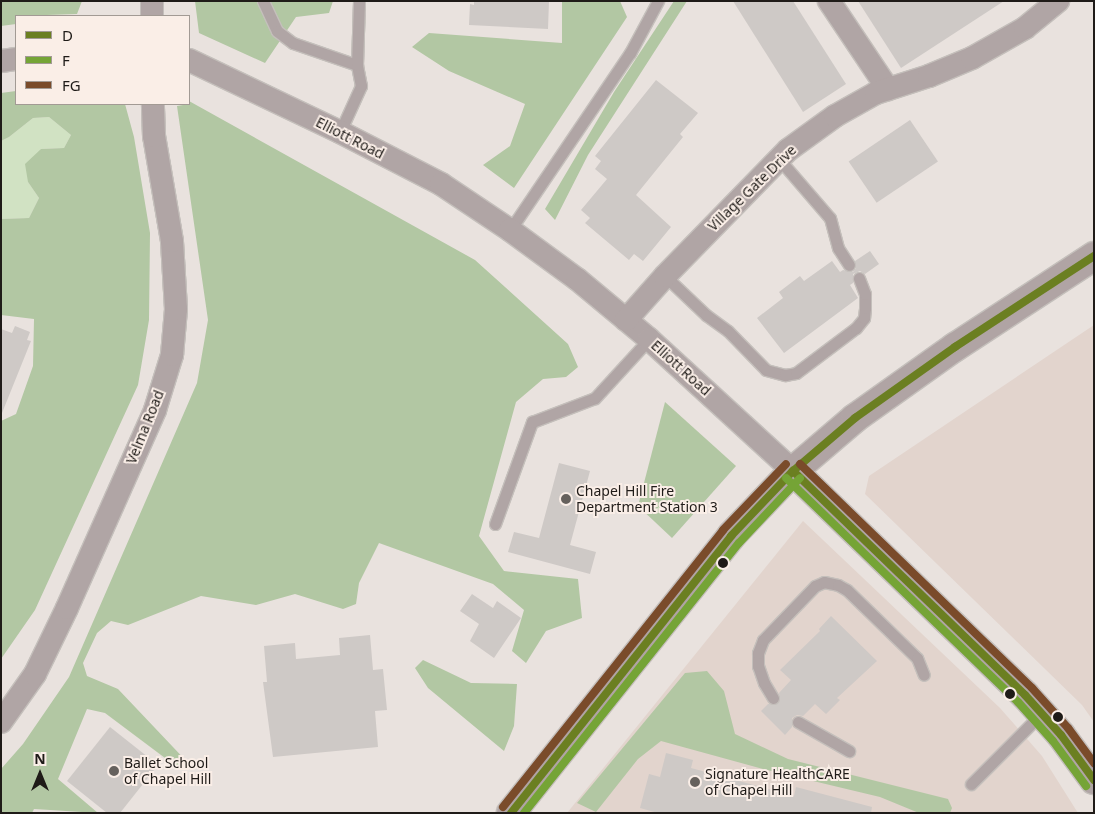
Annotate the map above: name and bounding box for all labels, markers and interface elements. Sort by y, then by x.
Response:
legend [15,15,190,105]
text: D [62,25,73,45]
text: F [62,50,70,70]
text: FG [62,75,81,95]
street label: Elliott Road [313,114,387,162]
street label: Village Gate Drive [704,141,800,235]
street label: Elliott Road [648,337,714,399]
street label: Velma Road [123,388,167,466]
place label: Chapel Hill Fire Department Station 3 [576,483,718,516]
marker: Chapel Hill Fire Department Station 3 [560,493,572,505]
unlabelled marker [718,558,728,568]
unlabelled marker [1005,689,1015,699]
unlabelled marker [1053,712,1063,722]
north arrow [15,749,65,799]
text: N [34,749,46,768]
place label: Ballet School of Chapel Hill [124,755,211,788]
marker: Ballet School of Chapel Hill [108,765,120,777]
place label: Signature HealthCARE of Chapel Hill [705,766,850,799]
marker: Signature HealthCARE of Chapel Hill [689,776,701,788]

